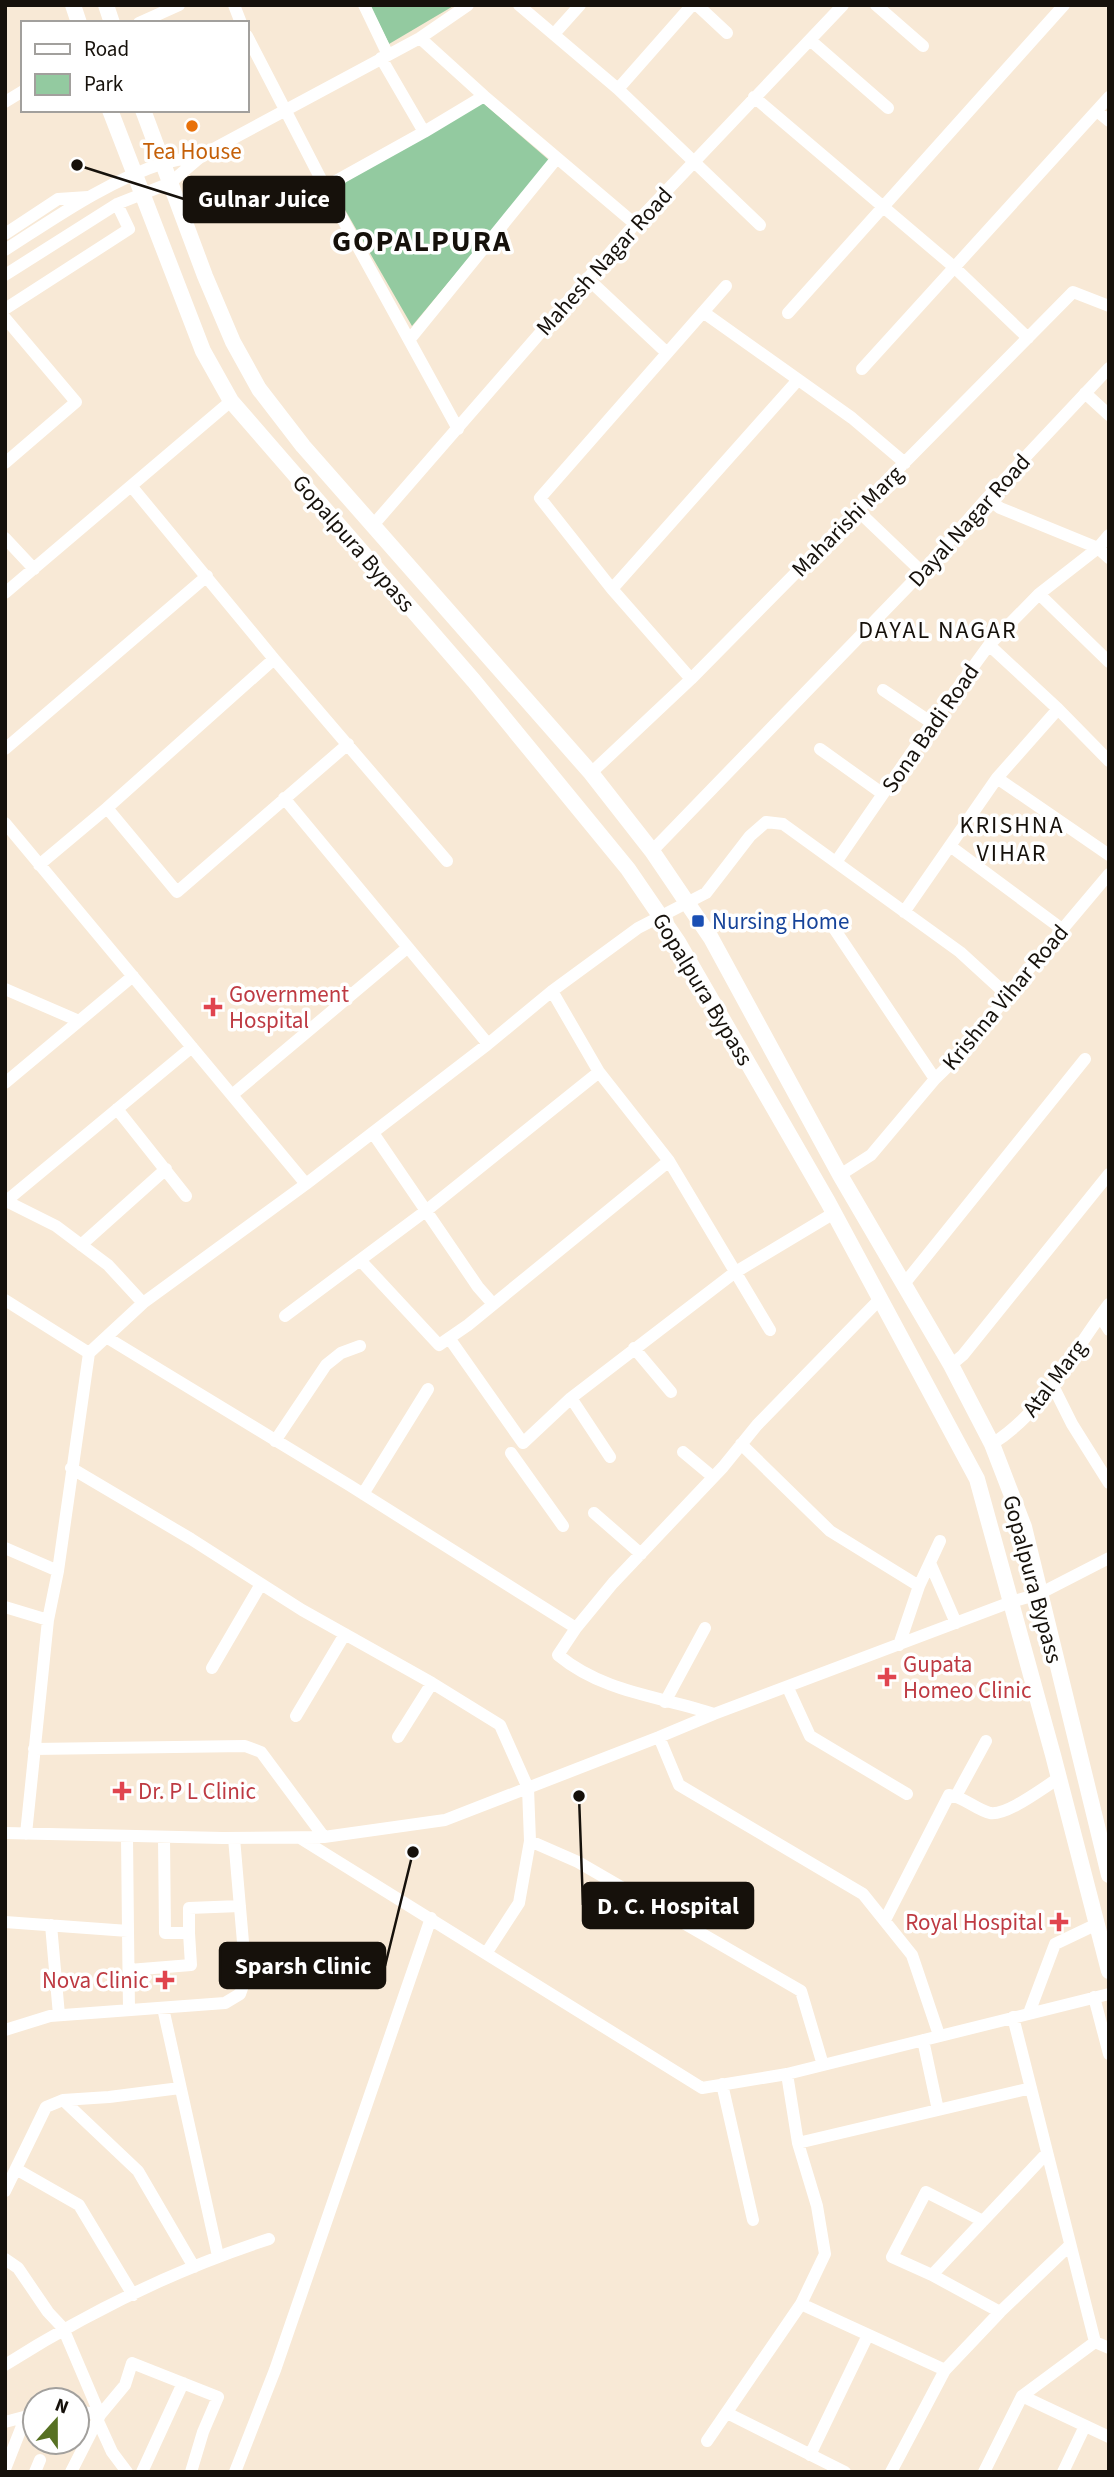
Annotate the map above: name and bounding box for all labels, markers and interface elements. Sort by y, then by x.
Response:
legend [21,21,248,112]
text: Road [84,34,129,64]
text: Park [84,69,124,99]
marker: Tea House [184,118,200,134]
place label: Tea House [142,135,242,168]
callout: Gulnar Juice [184,177,344,222]
street label: Mahesh Nagar Road [528,180,680,343]
text: Gulnar Juice [198,182,330,217]
district label: GOPALPURA [332,220,512,263]
street label: Dayal Nagar Road [900,446,1038,594]
street label: Maharishi Marg [784,458,911,585]
street label: Gopalpura Bypass [285,467,423,619]
district label: DAYAL NAGAR [858,613,1018,648]
street label: Sona Badi Road [874,657,987,800]
district label: KRISHNA VIHAR [960,808,1064,871]
place label: Nursing Home [712,905,849,938]
street label: Gopalpura Bypass [644,907,761,1072]
marker: Nursing Home [690,913,706,929]
street label: Krishna Vihar Road [934,917,1076,1077]
place label: Government Hospital [229,978,349,1037]
marker: Government Hospital [203,997,223,1017]
street label: Atal Marg [1014,1332,1095,1424]
street label: Gopalpura Bypass [994,1491,1071,1667]
place label: Gupata Homeo Clinic [903,1648,1031,1707]
marker: Gupata Homeo Clinic [877,1667,897,1687]
place label: Dr. P L Clinic [138,1775,256,1808]
marker: Dr. P L Clinic [112,1781,132,1801]
callout: D. C. Hospital [583,1883,753,1928]
text: D. C. Hospital [597,1889,739,1924]
place label: Royal Hospital [905,1906,1043,1939]
marker: Royal Hospital [1049,1912,1069,1932]
callout: Sparsh Clinic [220,1943,385,1988]
text: Sparsh Clinic [234,1949,372,1984]
place label: Nova Clinic [42,1964,149,1997]
marker: Nova Clinic [155,1970,175,1990]
north arrow [21,2386,91,2456]
text: N [51,2392,72,2421]

